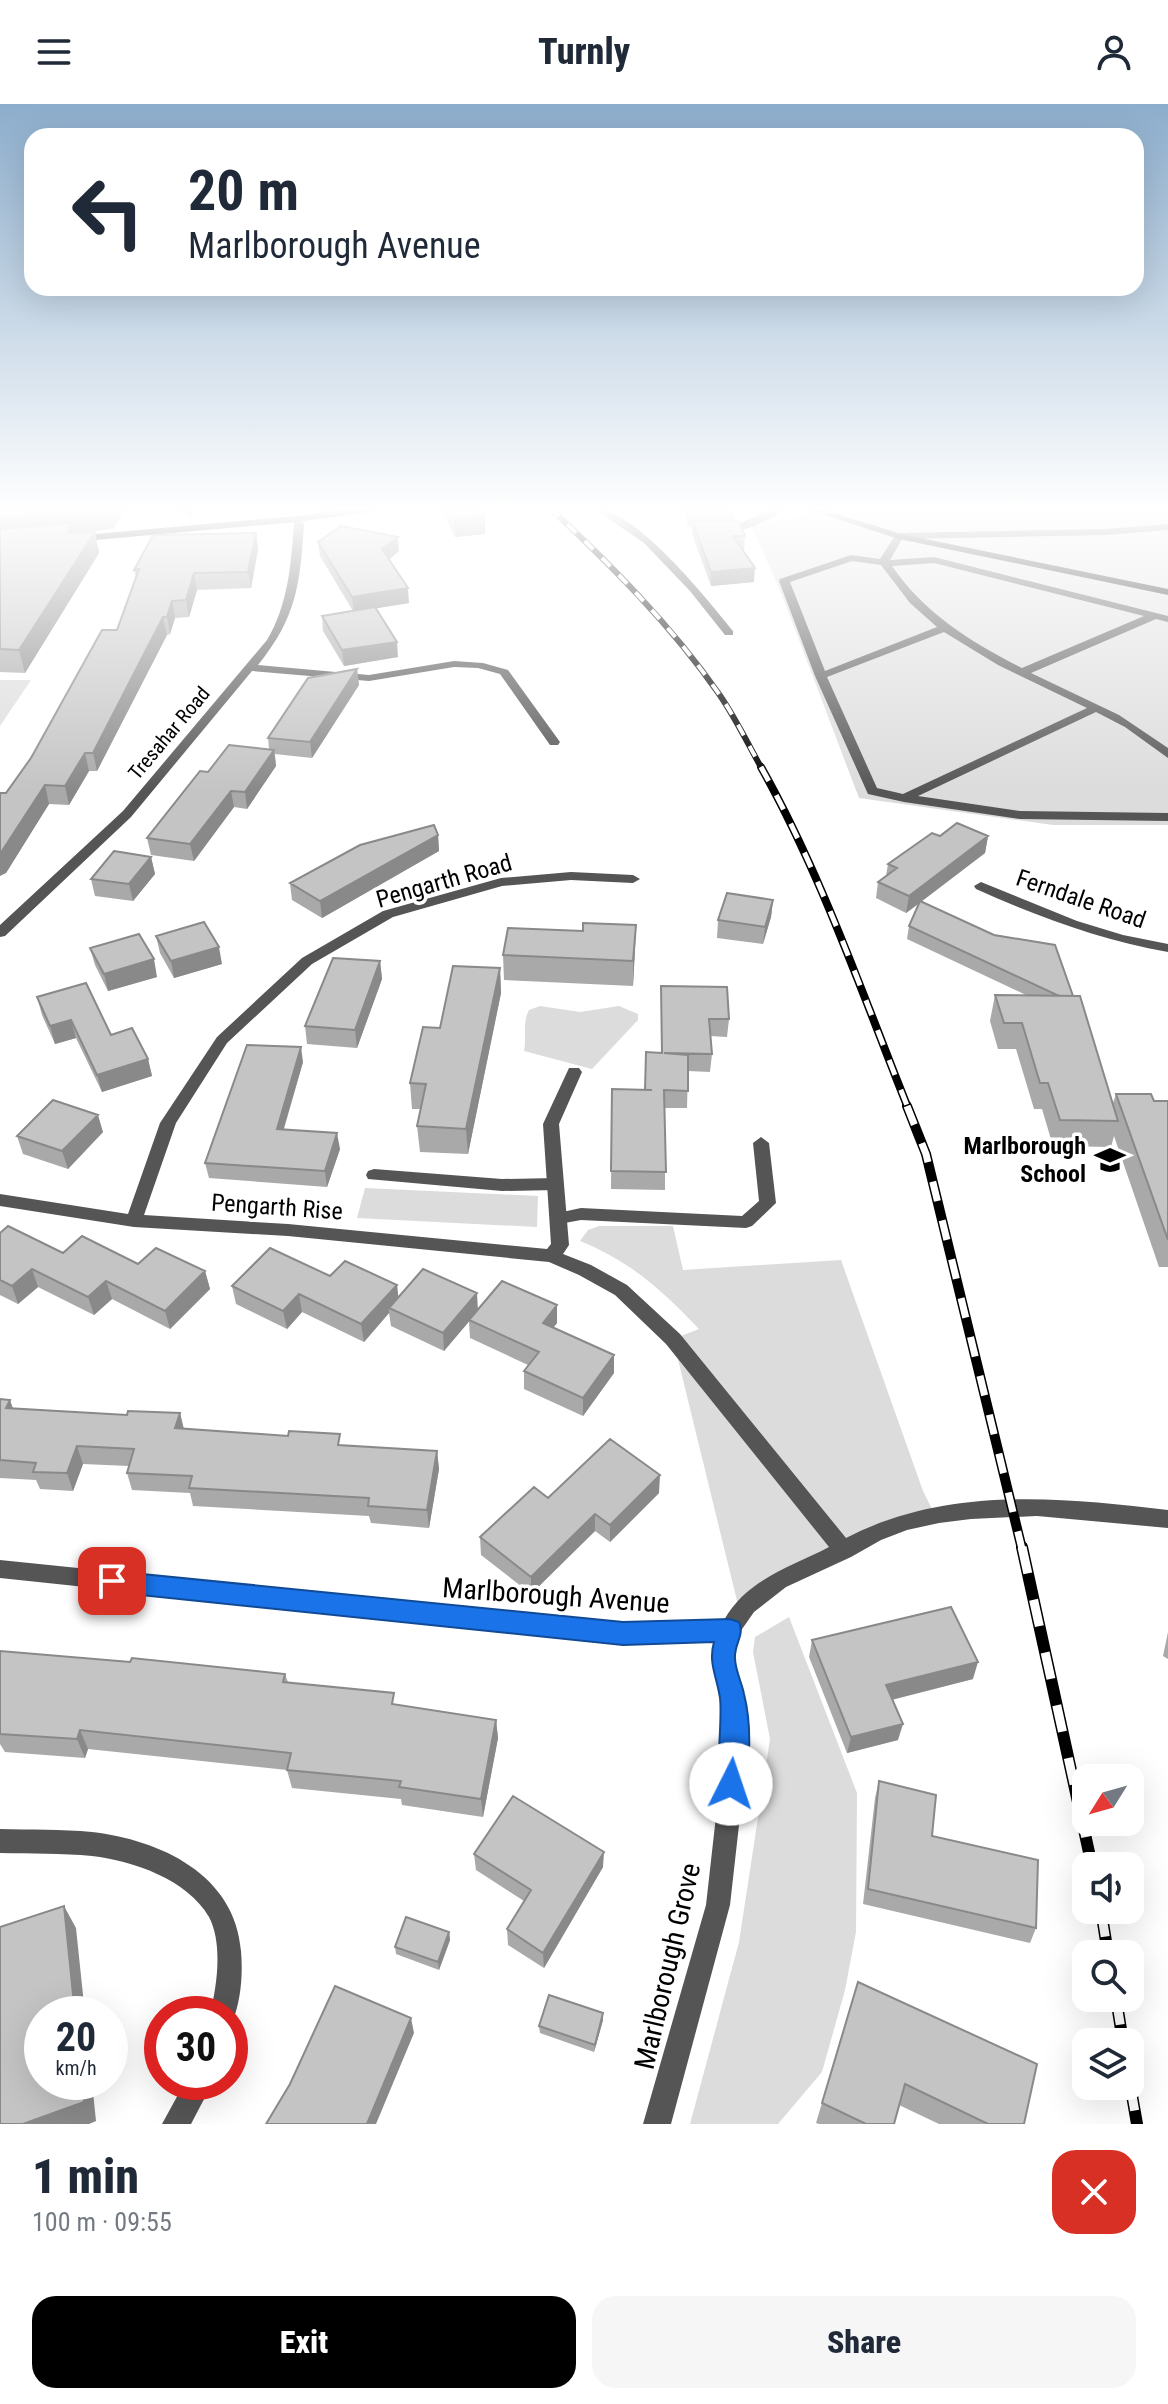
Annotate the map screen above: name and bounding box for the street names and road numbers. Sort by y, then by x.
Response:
street label: Tresahar Road [123,682,215,784]
street label: Pengarth Road [373,848,515,914]
street label: Ferndale Road [1012,864,1150,934]
street label: Pengarth Rise [210,1188,344,1226]
street label: Marlborough Avenue [441,1571,671,1620]
street label: Marlborough Grove [628,1860,707,2072]

